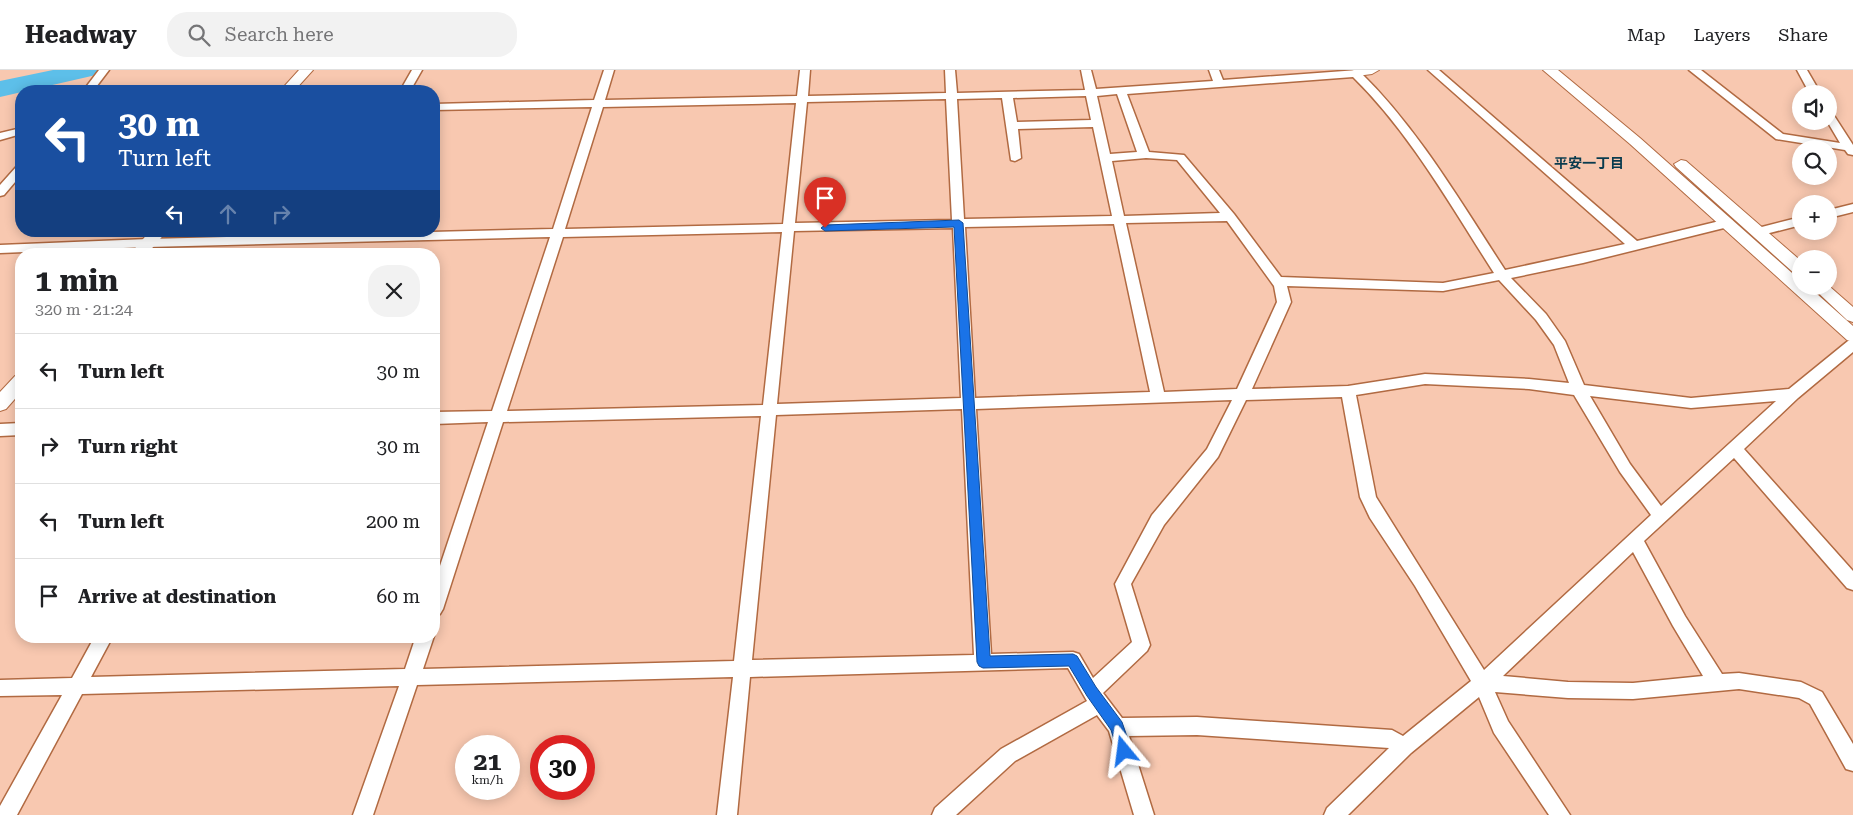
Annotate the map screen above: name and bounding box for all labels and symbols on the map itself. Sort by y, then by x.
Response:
district label: 平安一丁目 [1554,155,1624,171]
pin [804,177,846,228]
position arrow [1097,724,1149,776]
speed limit sign: 30 [530,735,595,800]

